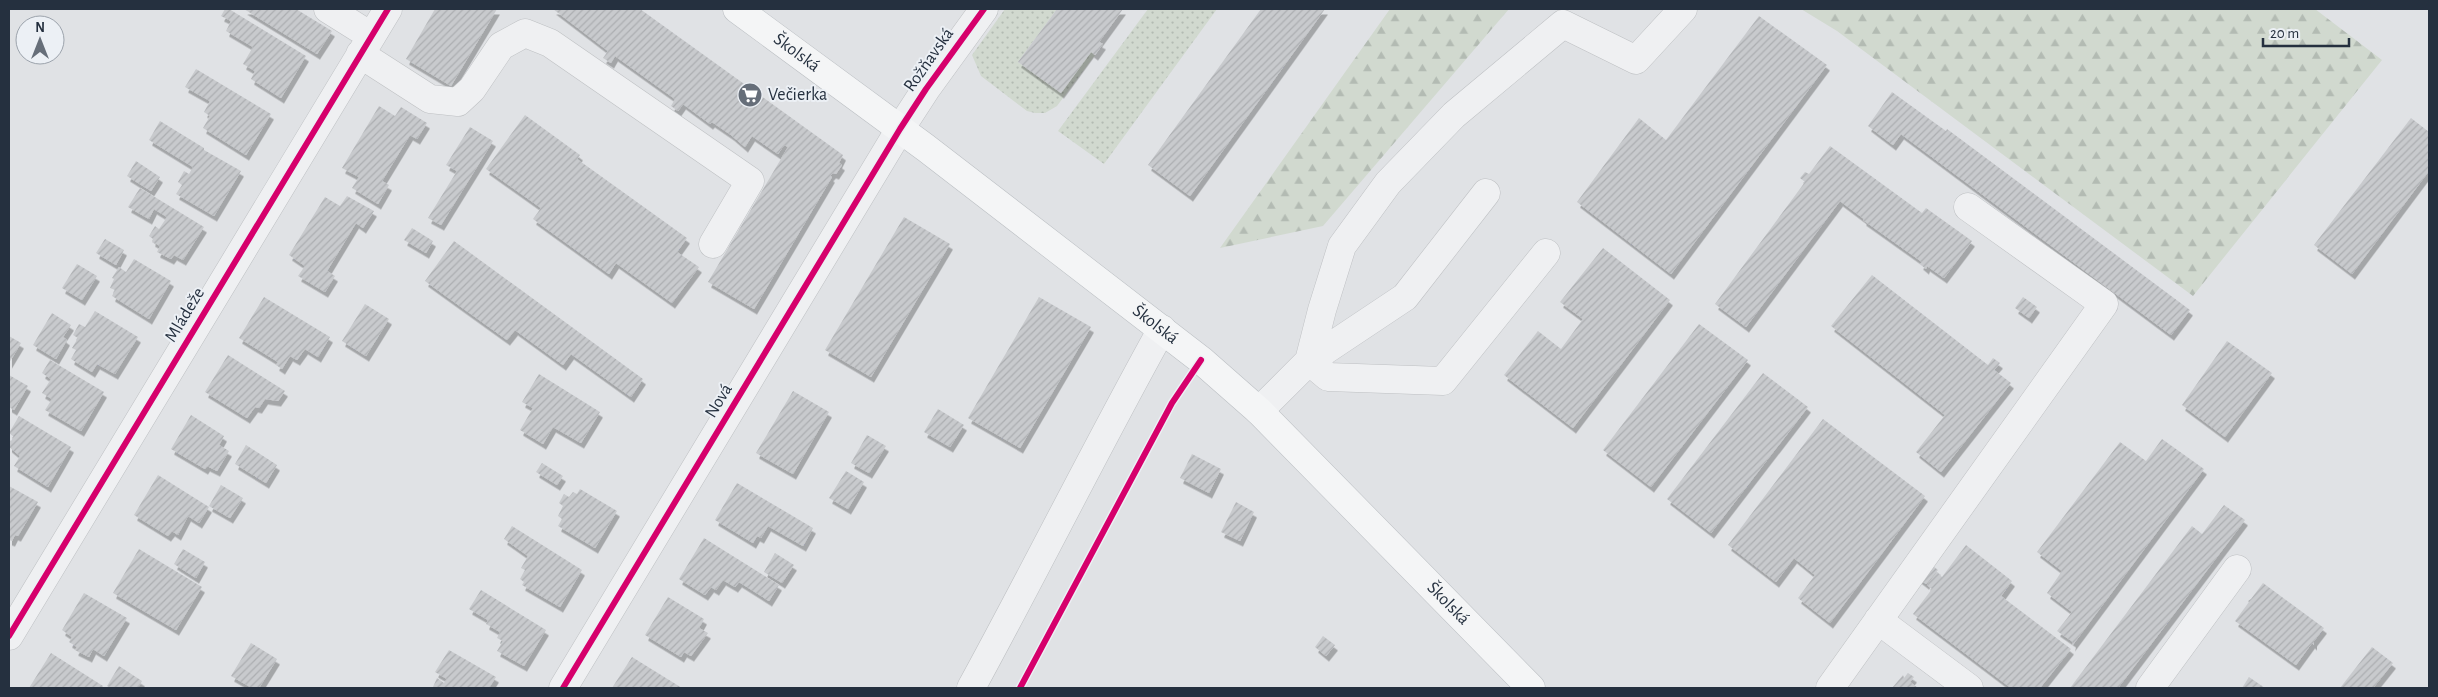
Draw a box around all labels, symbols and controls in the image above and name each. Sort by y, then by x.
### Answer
north arrow [15,15,65,65]
scale bar [2263,15,2349,47]
text: N [35,21,45,35]
street label: Rožňavská [901,25,957,95]
text: 20 m [2270,26,2299,41]
street label: Školská [770,28,823,76]
supermarket icon: Večierka [737,82,763,108]
place label: Večierka [768,86,827,104]
street label: Mládeže [162,285,208,345]
street label: Školská [1129,299,1181,348]
street label: Nová [702,381,736,421]
street label: Školská [1423,576,1473,629]

